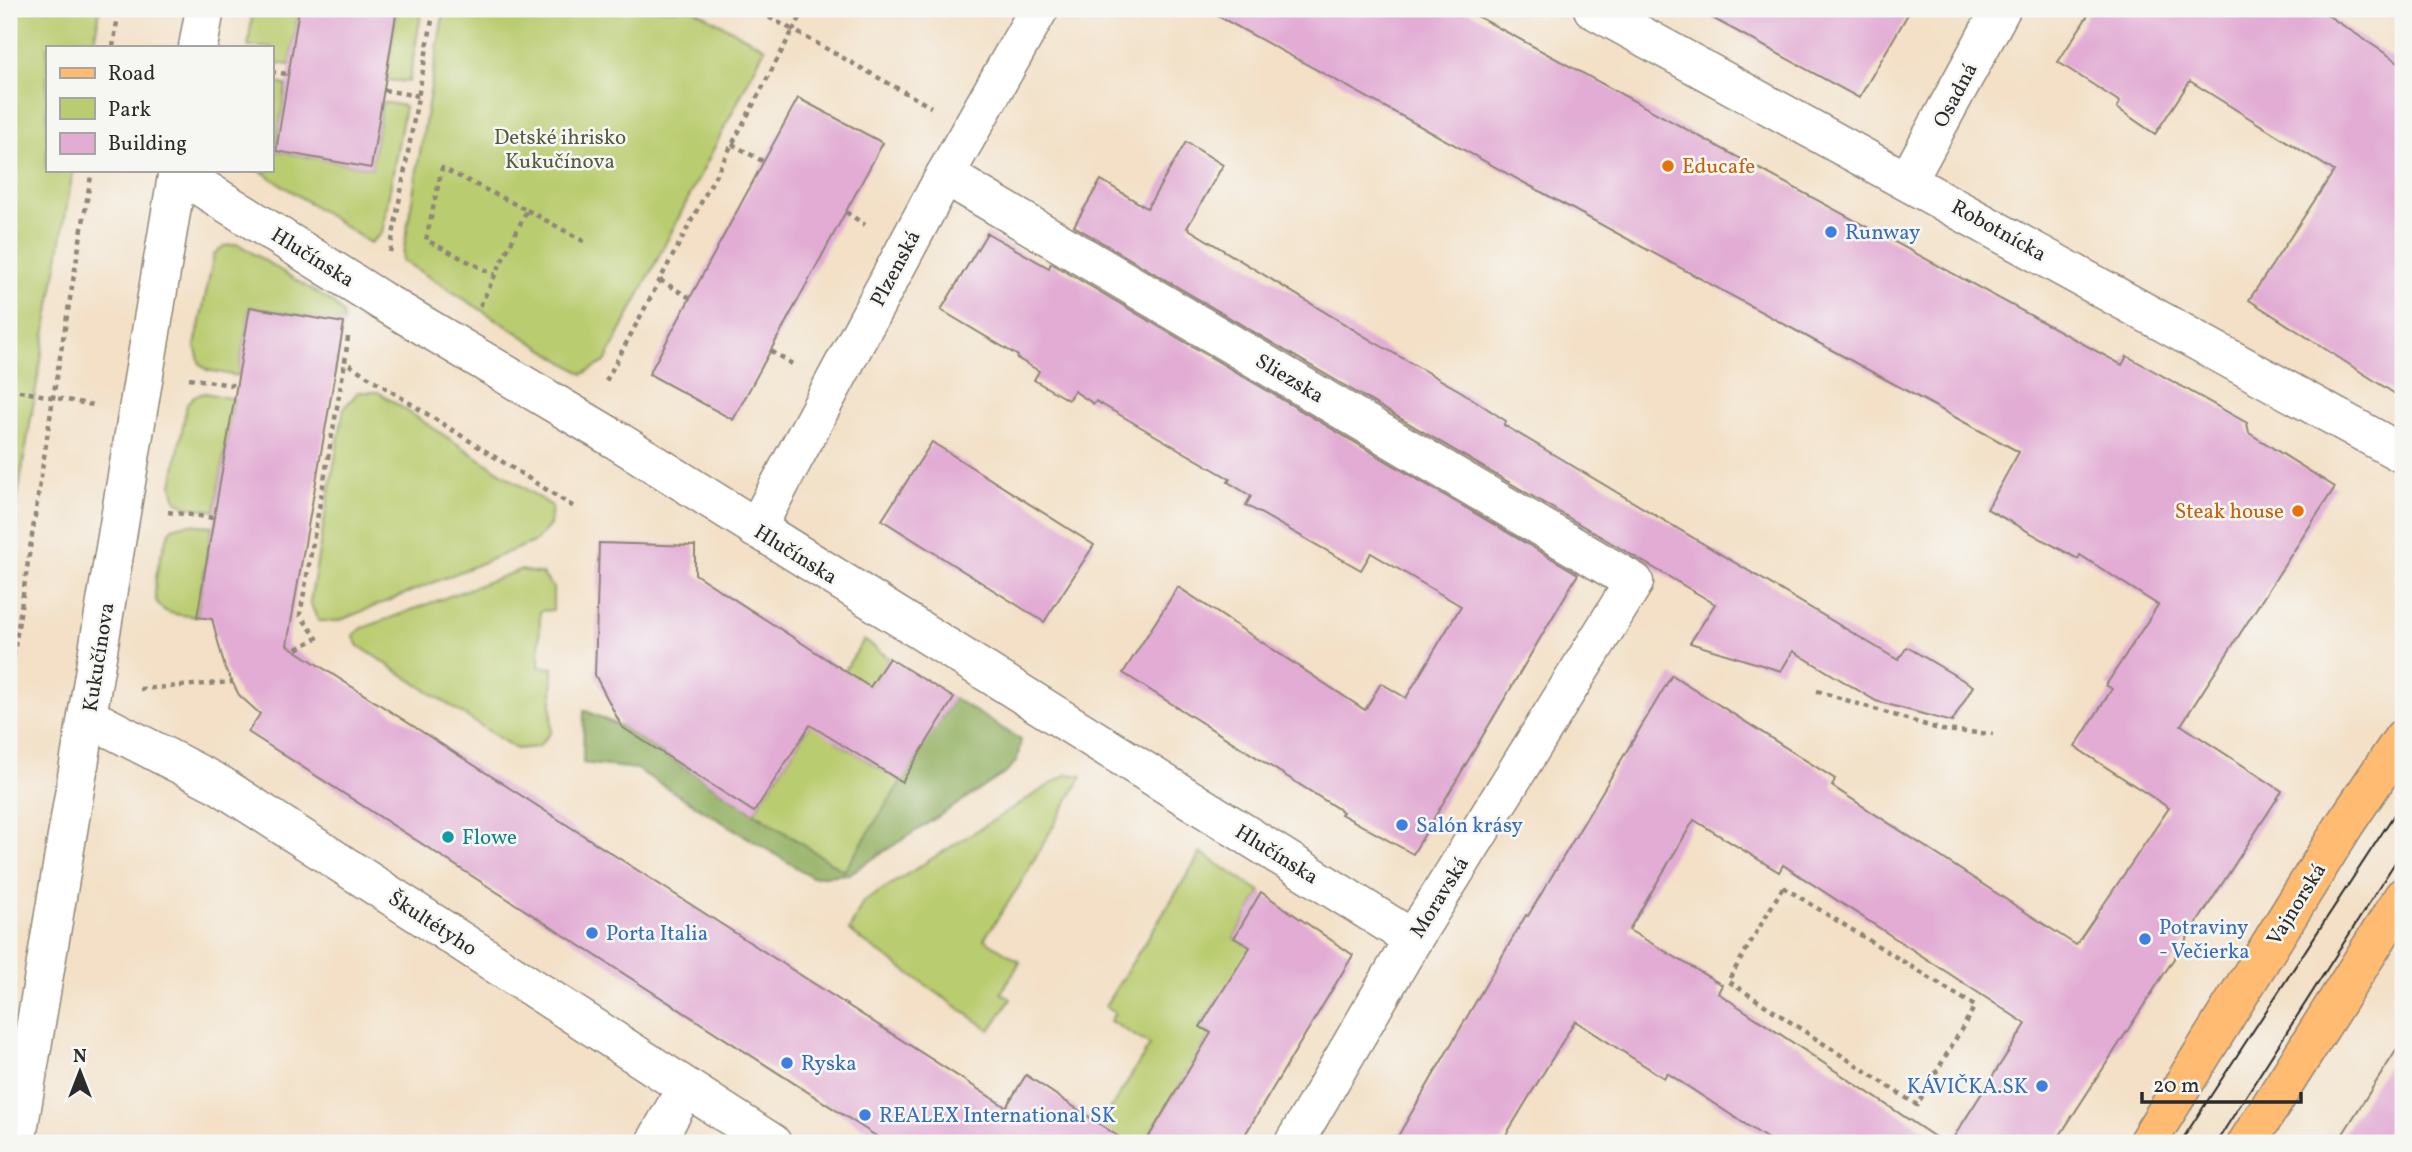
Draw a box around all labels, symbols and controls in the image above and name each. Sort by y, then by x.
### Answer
legend [46,46,273,172]
street label: Osadná [1927,58,1985,133]
text: Road [108,60,155,89]
text: Park [108,96,151,125]
park label: Detské ihrisko Kukučínova [494,124,626,177]
text: Building [108,130,187,159]
place label: Educafe [1682,153,1755,182]
marker: Educafe [1660,158,1676,174]
street label: Robotnícka [1946,193,2051,269]
place label: Runway [1845,219,1921,248]
street label: Hlučínska [265,221,359,295]
marker: Runway [1823,224,1839,240]
street label: Plzenská [864,226,928,312]
street label: Sliezska [1249,347,1329,411]
place label: Steak house [2175,498,2284,527]
marker: Steak house [2290,503,2306,519]
street label: Hlučínska [748,518,842,592]
street label: Kukučínova [77,601,122,714]
place label: Salón krásy [1416,812,1524,841]
marker: Salón krásy [1394,817,1410,833]
street label: Hlučínska [1229,818,1323,892]
place label: Flowe [462,824,517,853]
marker: Flowe [440,829,456,845]
street label: Moravská [1404,852,1477,944]
street label: Vajnorská [2261,858,2334,952]
street label: Škultétyho [382,885,482,964]
place label: Potraviny - Večierka [2159,914,2250,967]
place label: Porta Italia [606,920,708,949]
marker: Porta Italia [584,925,600,941]
marker: Potraviny - Večierka [2137,931,2153,947]
north arrow [46,1036,116,1106]
text: N [73,1044,87,1070]
place label: Ryska [801,1050,857,1079]
marker: Ryska [779,1055,795,1071]
scale bar [2142,1061,2302,1105]
text: 20 m [2153,1072,2199,1101]
place label: KÁVIČKA.SK [1907,1073,2028,1102]
marker: KÁVIČKA.SK [2034,1078,2050,1094]
place label: REALEX International SK [879,1102,1116,1131]
marker: REALEX International SK [857,1107,873,1123]

